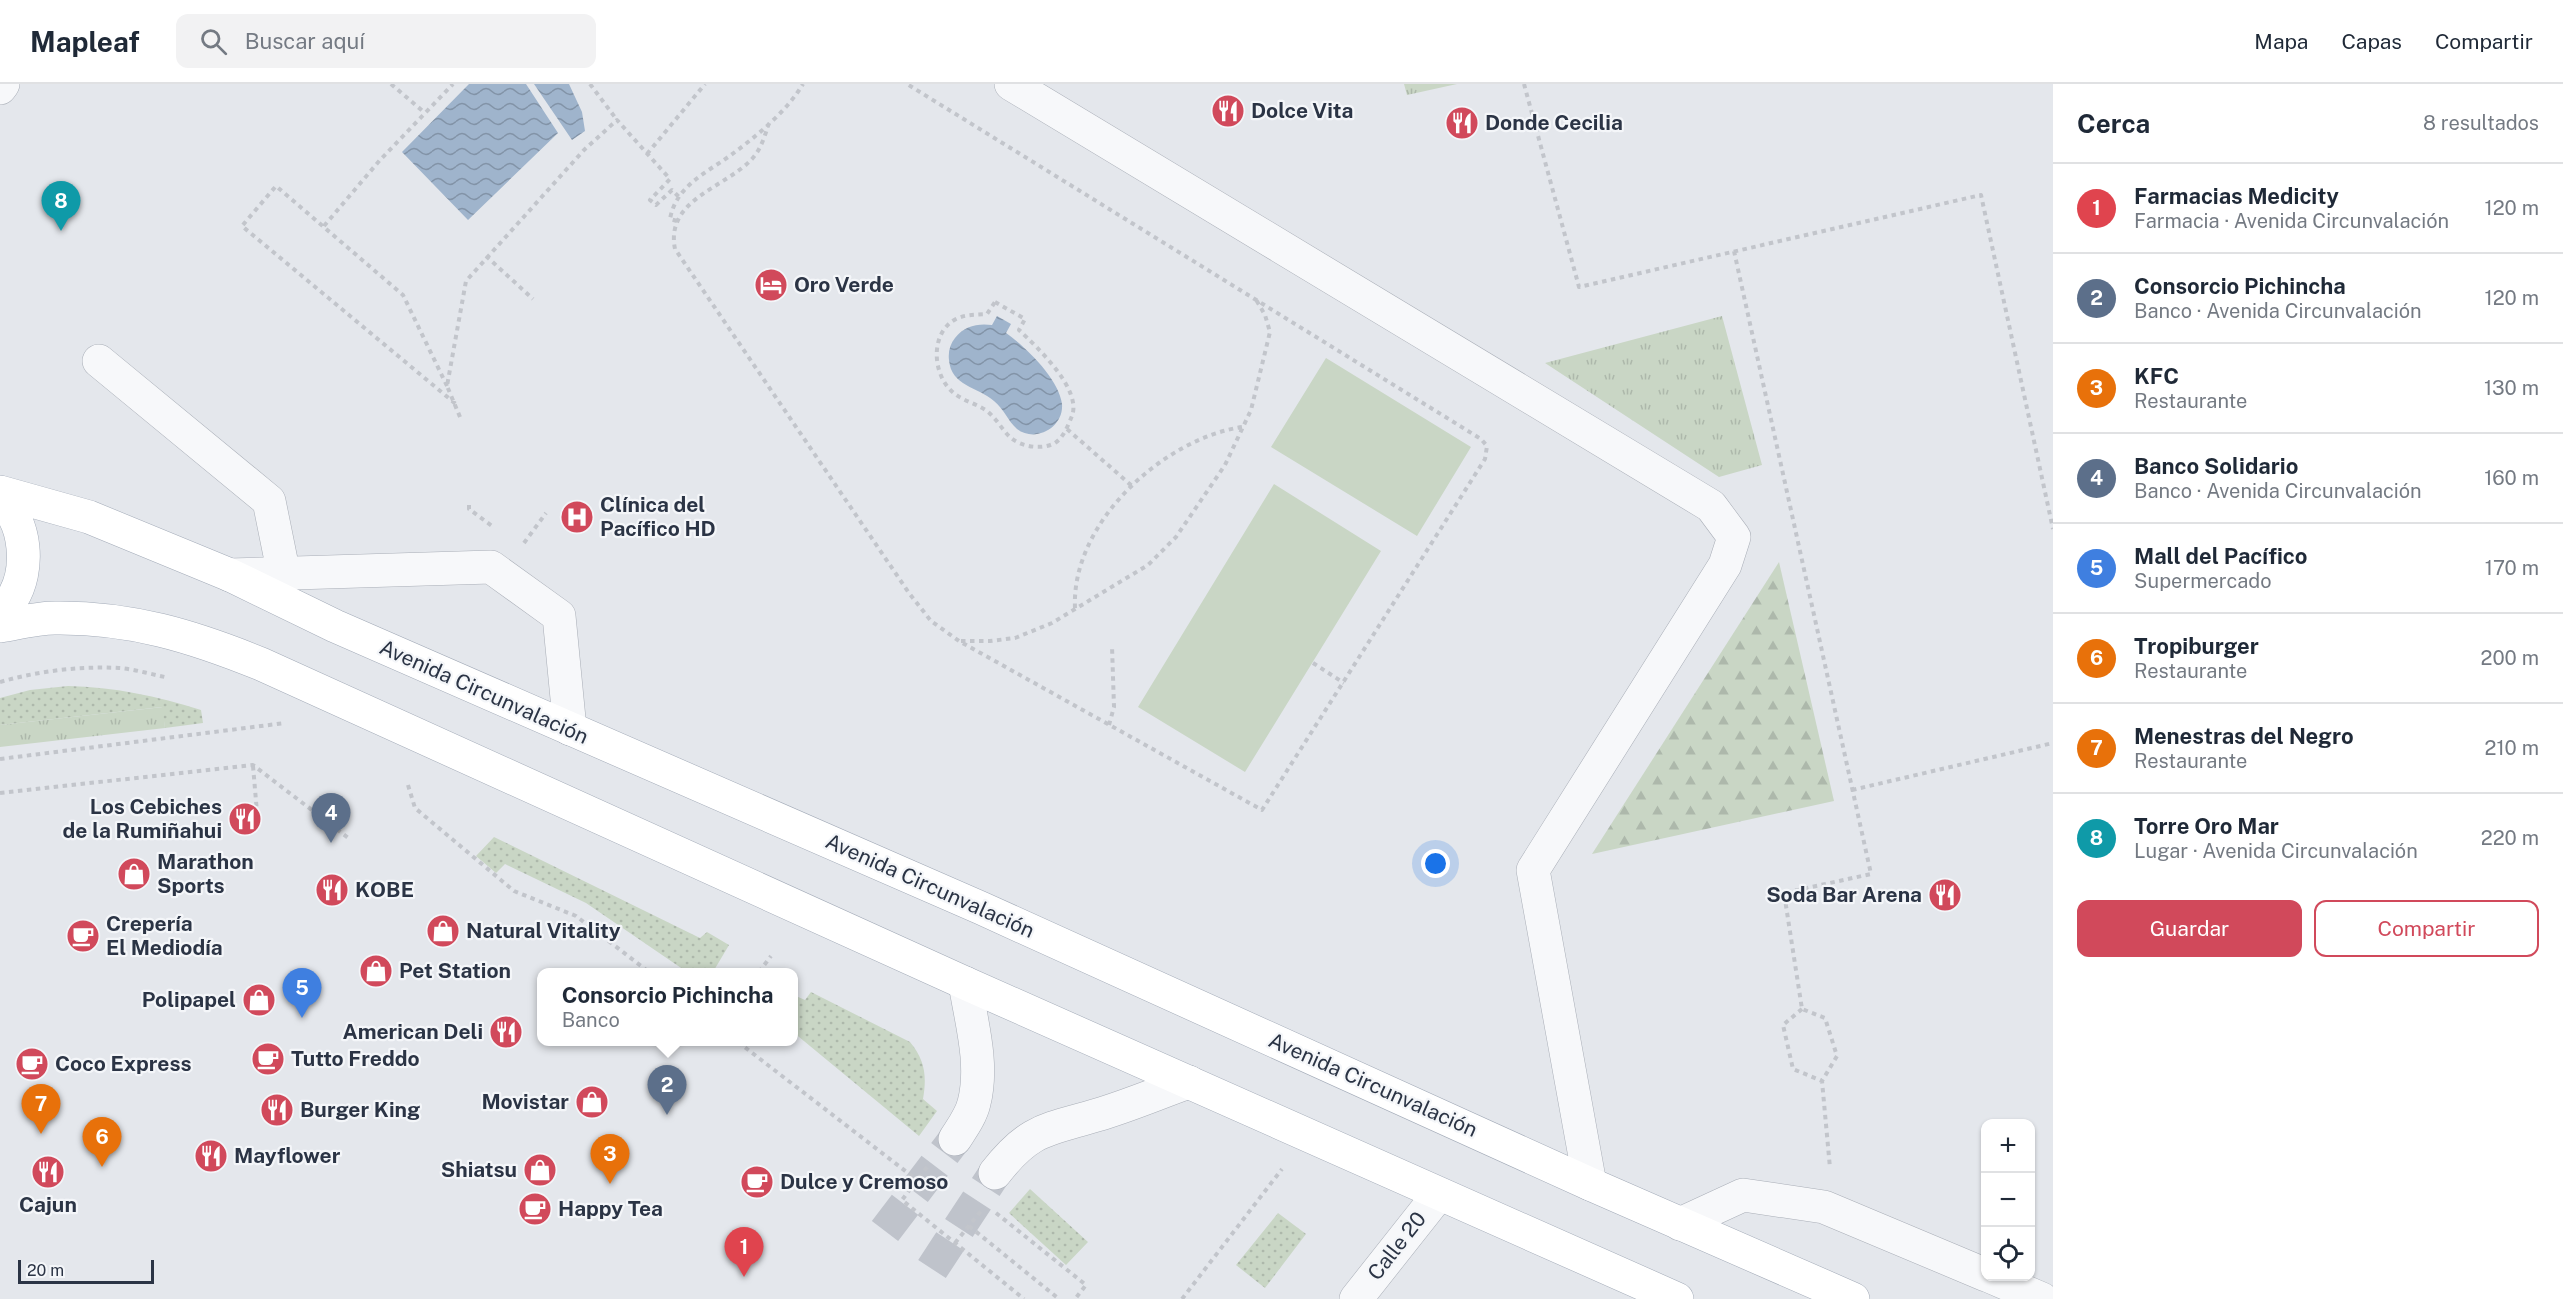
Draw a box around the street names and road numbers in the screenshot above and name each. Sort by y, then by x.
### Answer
street label: Avenida Circunvalación [376,634,593,749]
street label: Avenida Circunvalación [822,828,1039,943]
street label: Avenida Circunvalación [1265,1027,1482,1142]
street label: Calle 20 [1362,1206,1431,1285]

